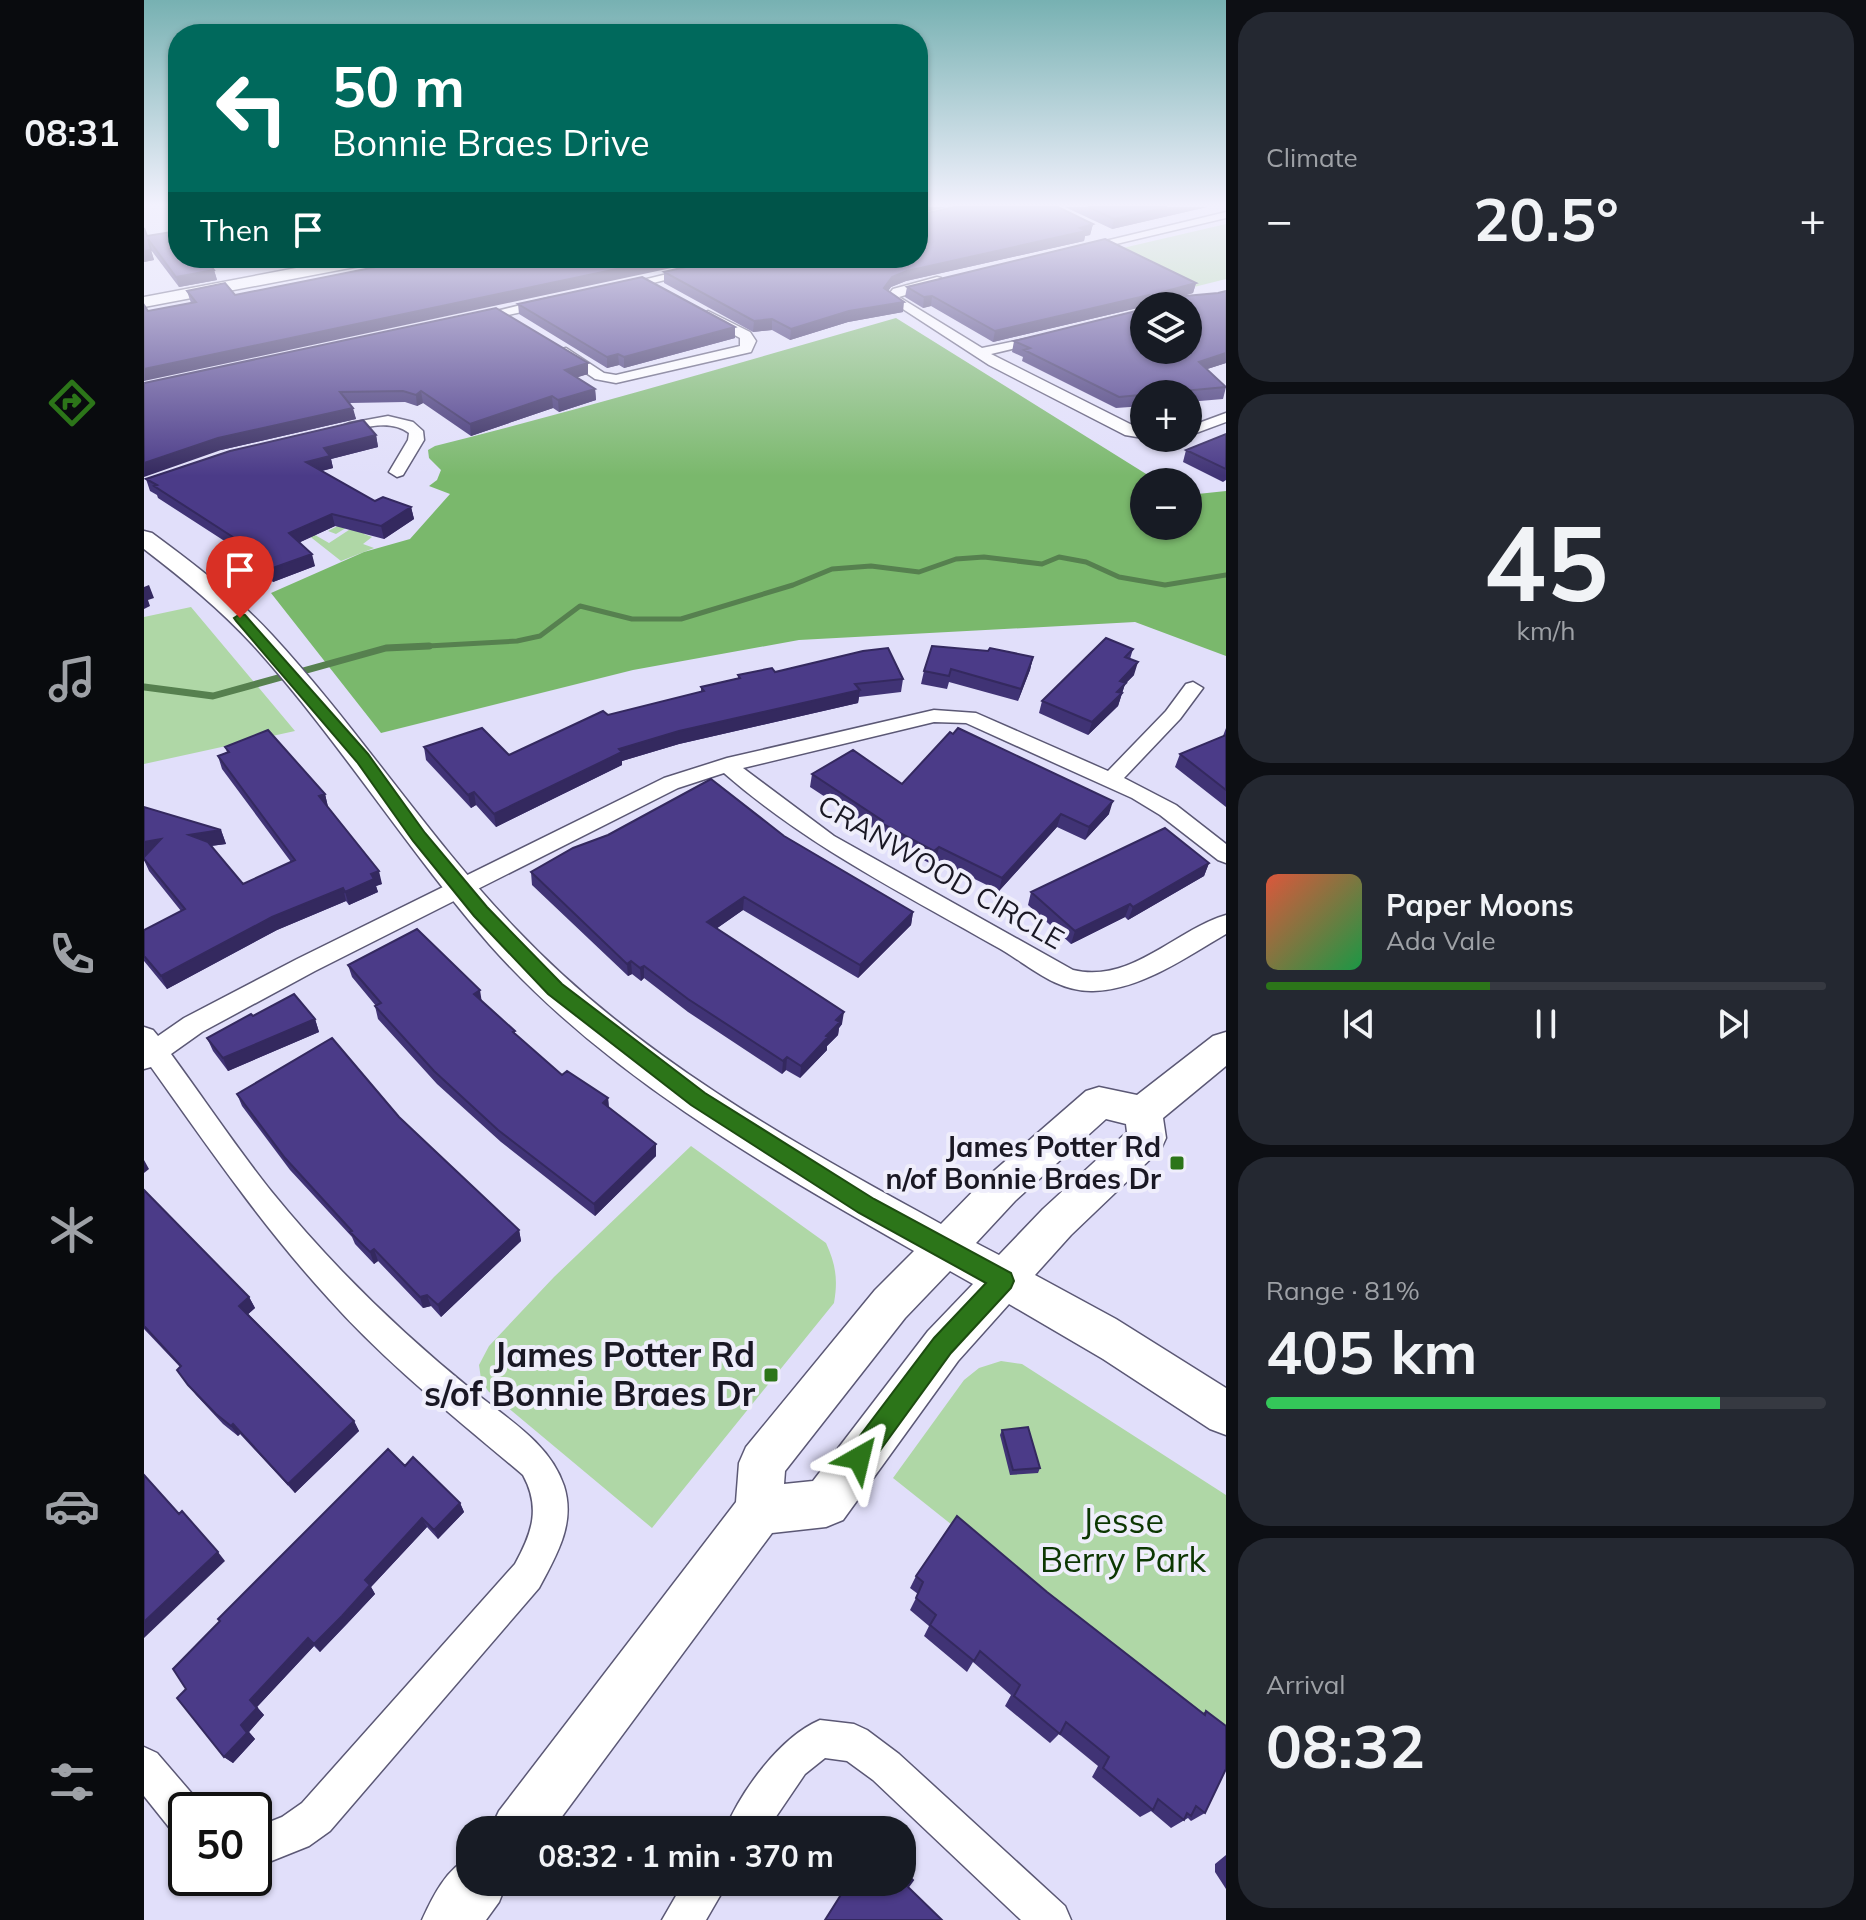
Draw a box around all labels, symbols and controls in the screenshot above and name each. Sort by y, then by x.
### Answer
text: 50 m [332,51,465,121]
icon: left [200,56,304,160]
text: 08:31 [24,110,120,155]
text: Bonnie Braes Drive [332,120,650,165]
text: Climate [1266,141,1358,174]
text: 20.5° [1473,181,1619,256]
text: − [1266,192,1292,247]
text: + [1800,192,1826,247]
icon: arrive [286,208,330,252]
text: Then [200,211,270,249]
map controls [1130,292,1202,540]
button: layers [1130,292,1202,364]
icon: directions [44,375,100,431]
button: + [1130,380,1202,452]
button: − [1130,468,1202,540]
text: 45 [1484,496,1608,627]
pin [206,536,274,618]
icon: arrive [218,548,262,592]
text: km/h [1517,614,1575,647]
icon: music [44,651,100,707]
street label: CRANWOOD CIRCLE [812,787,1071,956]
text: Paper Moons [1386,886,1574,924]
text: Ada Vale [1386,924,1496,957]
icon: phone [44,926,100,982]
icon: previous [1337,1002,1381,1046]
icon: pause [1524,1002,1568,1046]
icon: next [1711,1002,1755,1046]
place label: James Potter Rd n/of Bonnie Braes Dr [886,1129,1161,1196]
marker: James Potter Rd n/of Bonnie Braes Dr [1168,1154,1186,1172]
icon: climate [44,1202,100,1258]
text: Range · 81% [1266,1274,1420,1307]
text: 405 km [1266,1314,1478,1389]
place label: James Potter Rd s/of Bonnie Braes Dr [424,1333,756,1415]
marker: James Potter Rd s/of Bonnie Braes Dr [762,1366,780,1384]
position arrow [817,1416,901,1500]
icon: car [44,1478,100,1534]
park label: Jesse Berry Park [1040,1499,1206,1581]
text: Arrival [1266,1668,1346,1701]
text: 08:32 [1266,1708,1425,1783]
icon: filters [44,1754,100,1810]
speed limit sign: 50 [168,1792,272,1896]
text: 08:32 · 1 min · 370 m [538,1837,834,1875]

